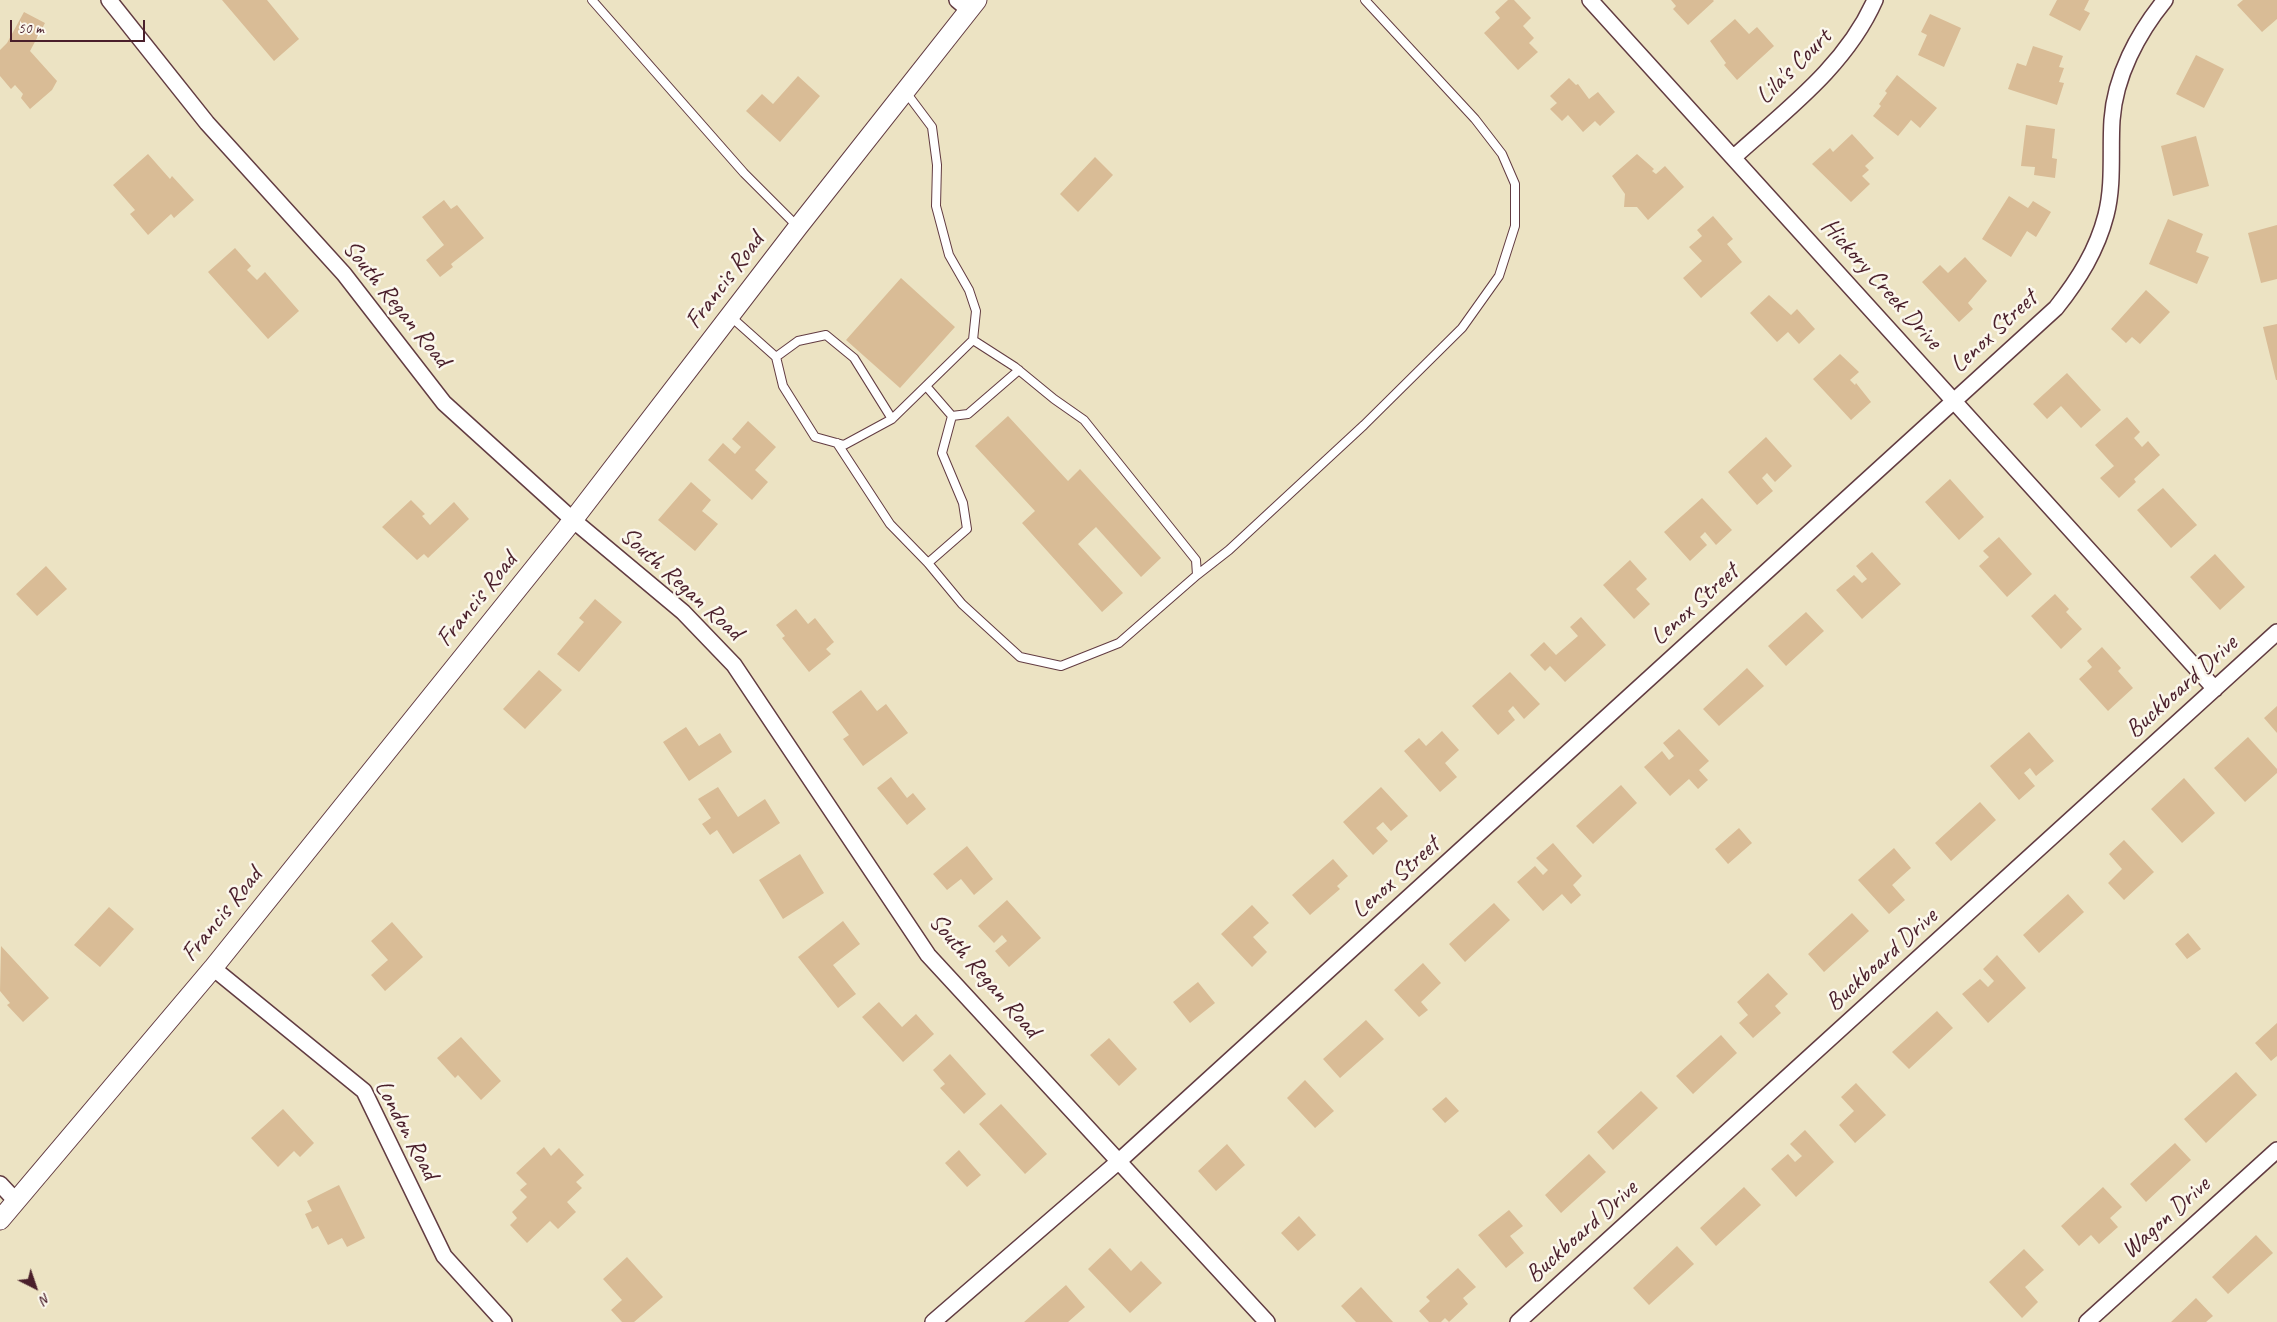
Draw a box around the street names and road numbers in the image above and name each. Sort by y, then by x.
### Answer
street label: Lila's Court [1750,23,1838,111]
street label: Hickory Creek Drive [1814,212,1948,356]
street label: Francis Road [679,227,771,335]
street label: South Regan Road [336,234,456,374]
street label: Lenox Street [1944,284,2044,380]
street label: South Regan Road [613,521,749,647]
street label: Francis Road [430,547,524,653]
street label: Lenox Street [1645,558,1745,652]
street label: Buckboard Drive [2120,629,2244,745]
street label: Lenox Street [1346,831,1446,925]
street label: Francis Road [175,862,269,968]
street label: Buckboard Drive [1820,902,1944,1018]
street label: South Regan Road [922,908,1046,1044]
street label: London Road [367,1075,445,1185]
street label: Wagon Drive [2116,1170,2216,1266]
street label: Buckboard Drive [1520,1174,1644,1290]

